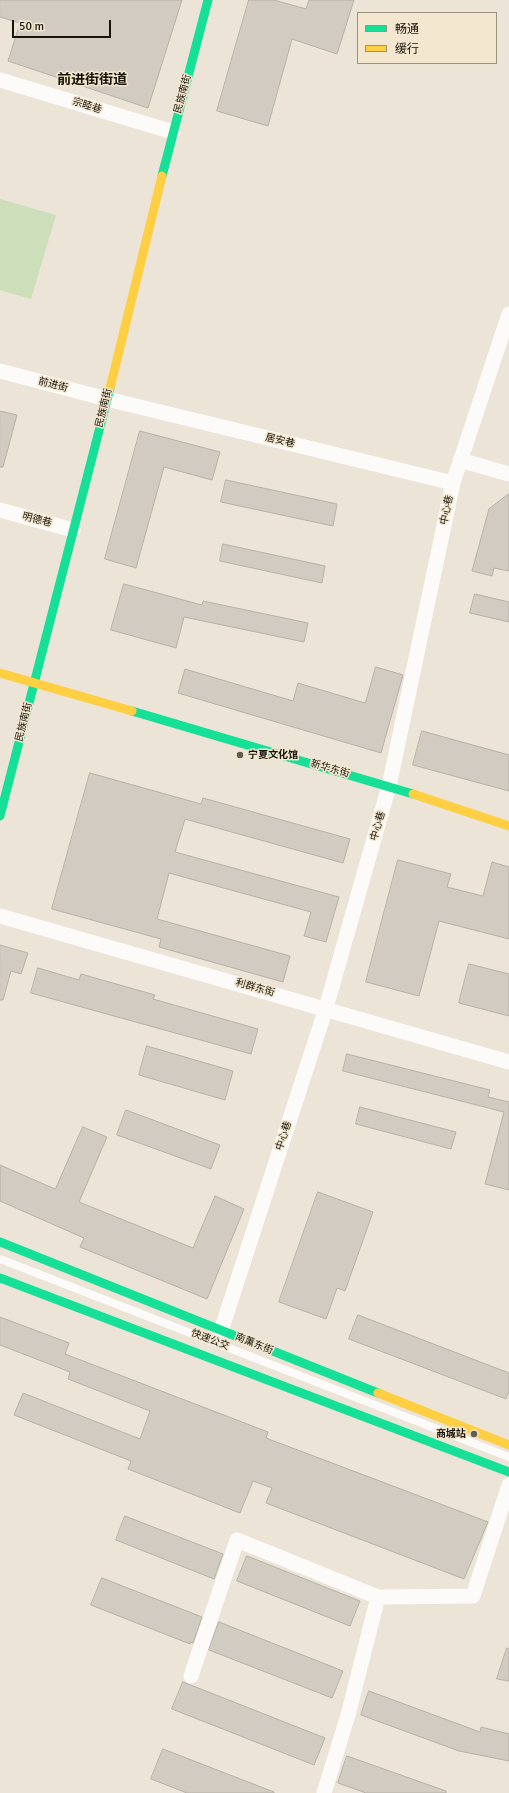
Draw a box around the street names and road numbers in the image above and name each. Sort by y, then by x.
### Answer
street label: 民族南街 [172,73,194,115]
street label: 宗睦巷 [71,96,103,116]
street label: 前进街 [37,375,69,395]
street label: 民族南街 [93,387,115,429]
street label: 居安巷 [264,432,296,450]
street label: 中心巷 [438,494,456,526]
street label: 明德巷 [21,510,53,530]
street label: 民族南街 [13,701,35,743]
street label: 新华东街 [309,758,351,780]
street label: 中心巷 [368,810,388,842]
street label: 利群东街 [234,977,276,999]
street label: 中心巷 [274,1120,294,1152]
street label: 快速公交 [189,1327,231,1353]
street label: 南薰东街 [233,1331,275,1357]

